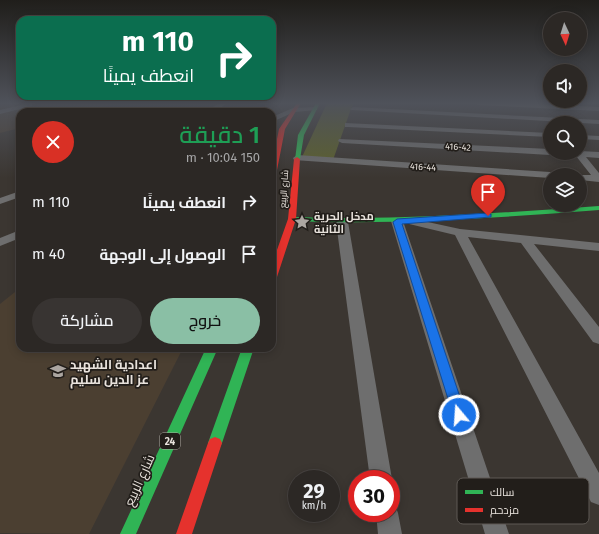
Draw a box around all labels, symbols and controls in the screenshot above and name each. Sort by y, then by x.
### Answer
north arrow [543,12,587,56]
map controls [543,12,587,212]
text: 110 m [122,25,194,58]
icon: right [208,32,260,84]
button: sound [543,64,587,108]
text: انعطف يمينًا [103,65,194,87]
button: search [543,116,587,160]
button: close [32,121,74,163]
text: 1 دقيقة [179,121,260,149]
street label: 416-42 [445,141,471,153]
text: 150 m · 10:04 [186,150,260,165]
street label: 416-44 [410,161,437,173]
button: layers [543,168,587,212]
street label: شارع الربيع [278,170,291,208]
pin [471,175,505,216]
icon: arrive [477,181,499,203]
icon: right [238,191,260,213]
text: 110 m [32,193,70,211]
text: انعطف يمينًا [142,194,226,212]
place label: مدخل الحرية الثانية [314,210,374,236]
place icon: مدخل الحرية الثانية [293,213,311,231]
icon: arrive [238,243,260,265]
text: 40 m [32,245,65,263]
text: الوصول إلى الوجهة [99,246,226,264]
button: مشاركة [32,298,142,344]
button: خروج [150,298,260,344]
place label: اعدادية الشهيد عز الدين سليم [70,357,157,389]
school or university icon: اعدادية الشهيد عز الدين سليم [49,362,67,380]
position arrow [438,394,480,436]
road number: 24 [160,433,180,449]
street label: شارع الربيع [121,452,158,509]
speed limit sign: 30 [348,470,400,522]
legend [457,478,589,524]
text: 29 [303,479,325,503]
text: سالك [490,486,514,499]
text: km/h [302,500,326,512]
text: مزدحم [490,504,519,518]

